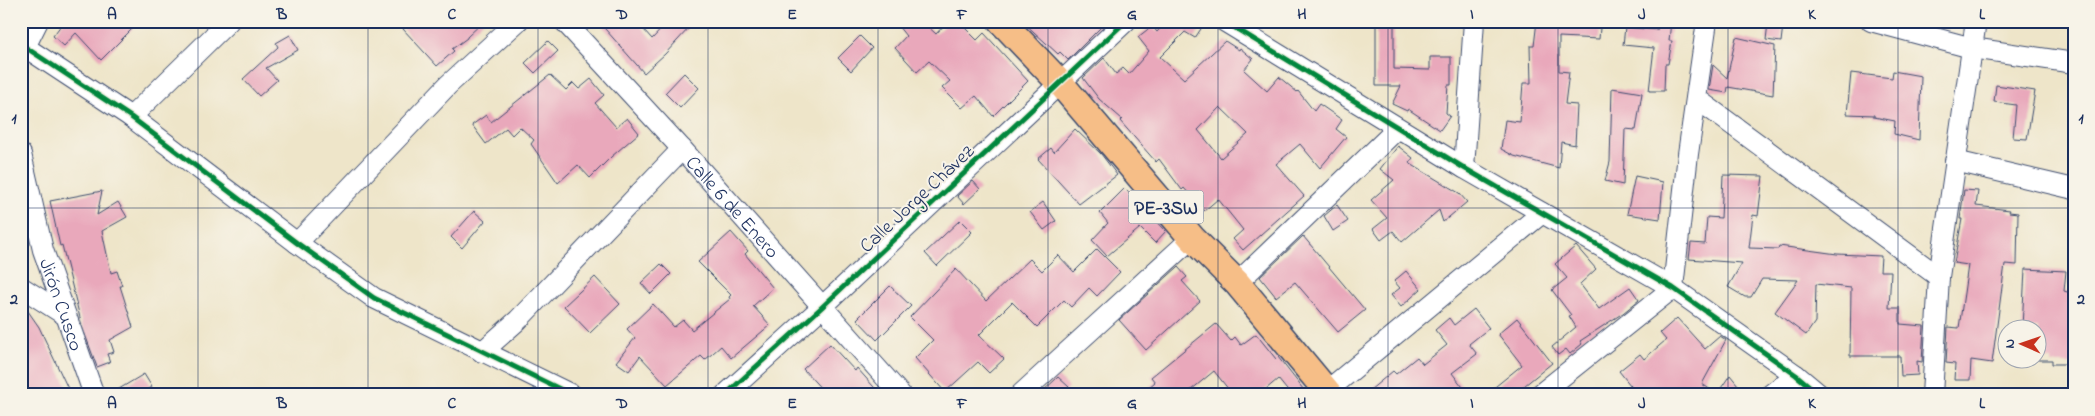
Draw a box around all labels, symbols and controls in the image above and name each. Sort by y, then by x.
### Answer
text: A [107,3,117,27]
text: B [276,3,288,27]
text: C [448,3,457,27]
text: D [615,3,628,27]
text: E [787,3,797,27]
text: F [956,3,968,27]
text: G [1127,3,1137,27]
text: H [1297,3,1307,27]
text: I [1470,3,1474,27]
text: J [1638,3,1646,27]
text: K [1808,3,1817,27]
text: L [1979,3,1986,27]
text: 1 [11,107,17,131]
text: 1 [2078,107,2084,131]
street label: Calle Jorge Chávez [854,138,983,262]
street label: Calle 6 de Enero [678,150,785,266]
road number: PE-3SW [1128,190,1204,223]
street label: Jirón Cusco [30,255,89,356]
text: 2 [9,288,18,312]
text: 2 [2076,288,2085,312]
north arrow [1998,318,2048,368]
text: N [2000,339,2021,349]
text: A [107,392,117,416]
text: B [276,392,288,416]
text: C [448,392,457,416]
text: D [615,392,628,416]
text: E [787,392,797,416]
text: F [956,392,968,416]
text: G [1127,392,1137,416]
text: H [1297,392,1307,416]
text: I [1470,392,1474,416]
text: J [1638,392,1646,416]
text: K [1808,392,1817,416]
text: L [1979,392,1986,416]

